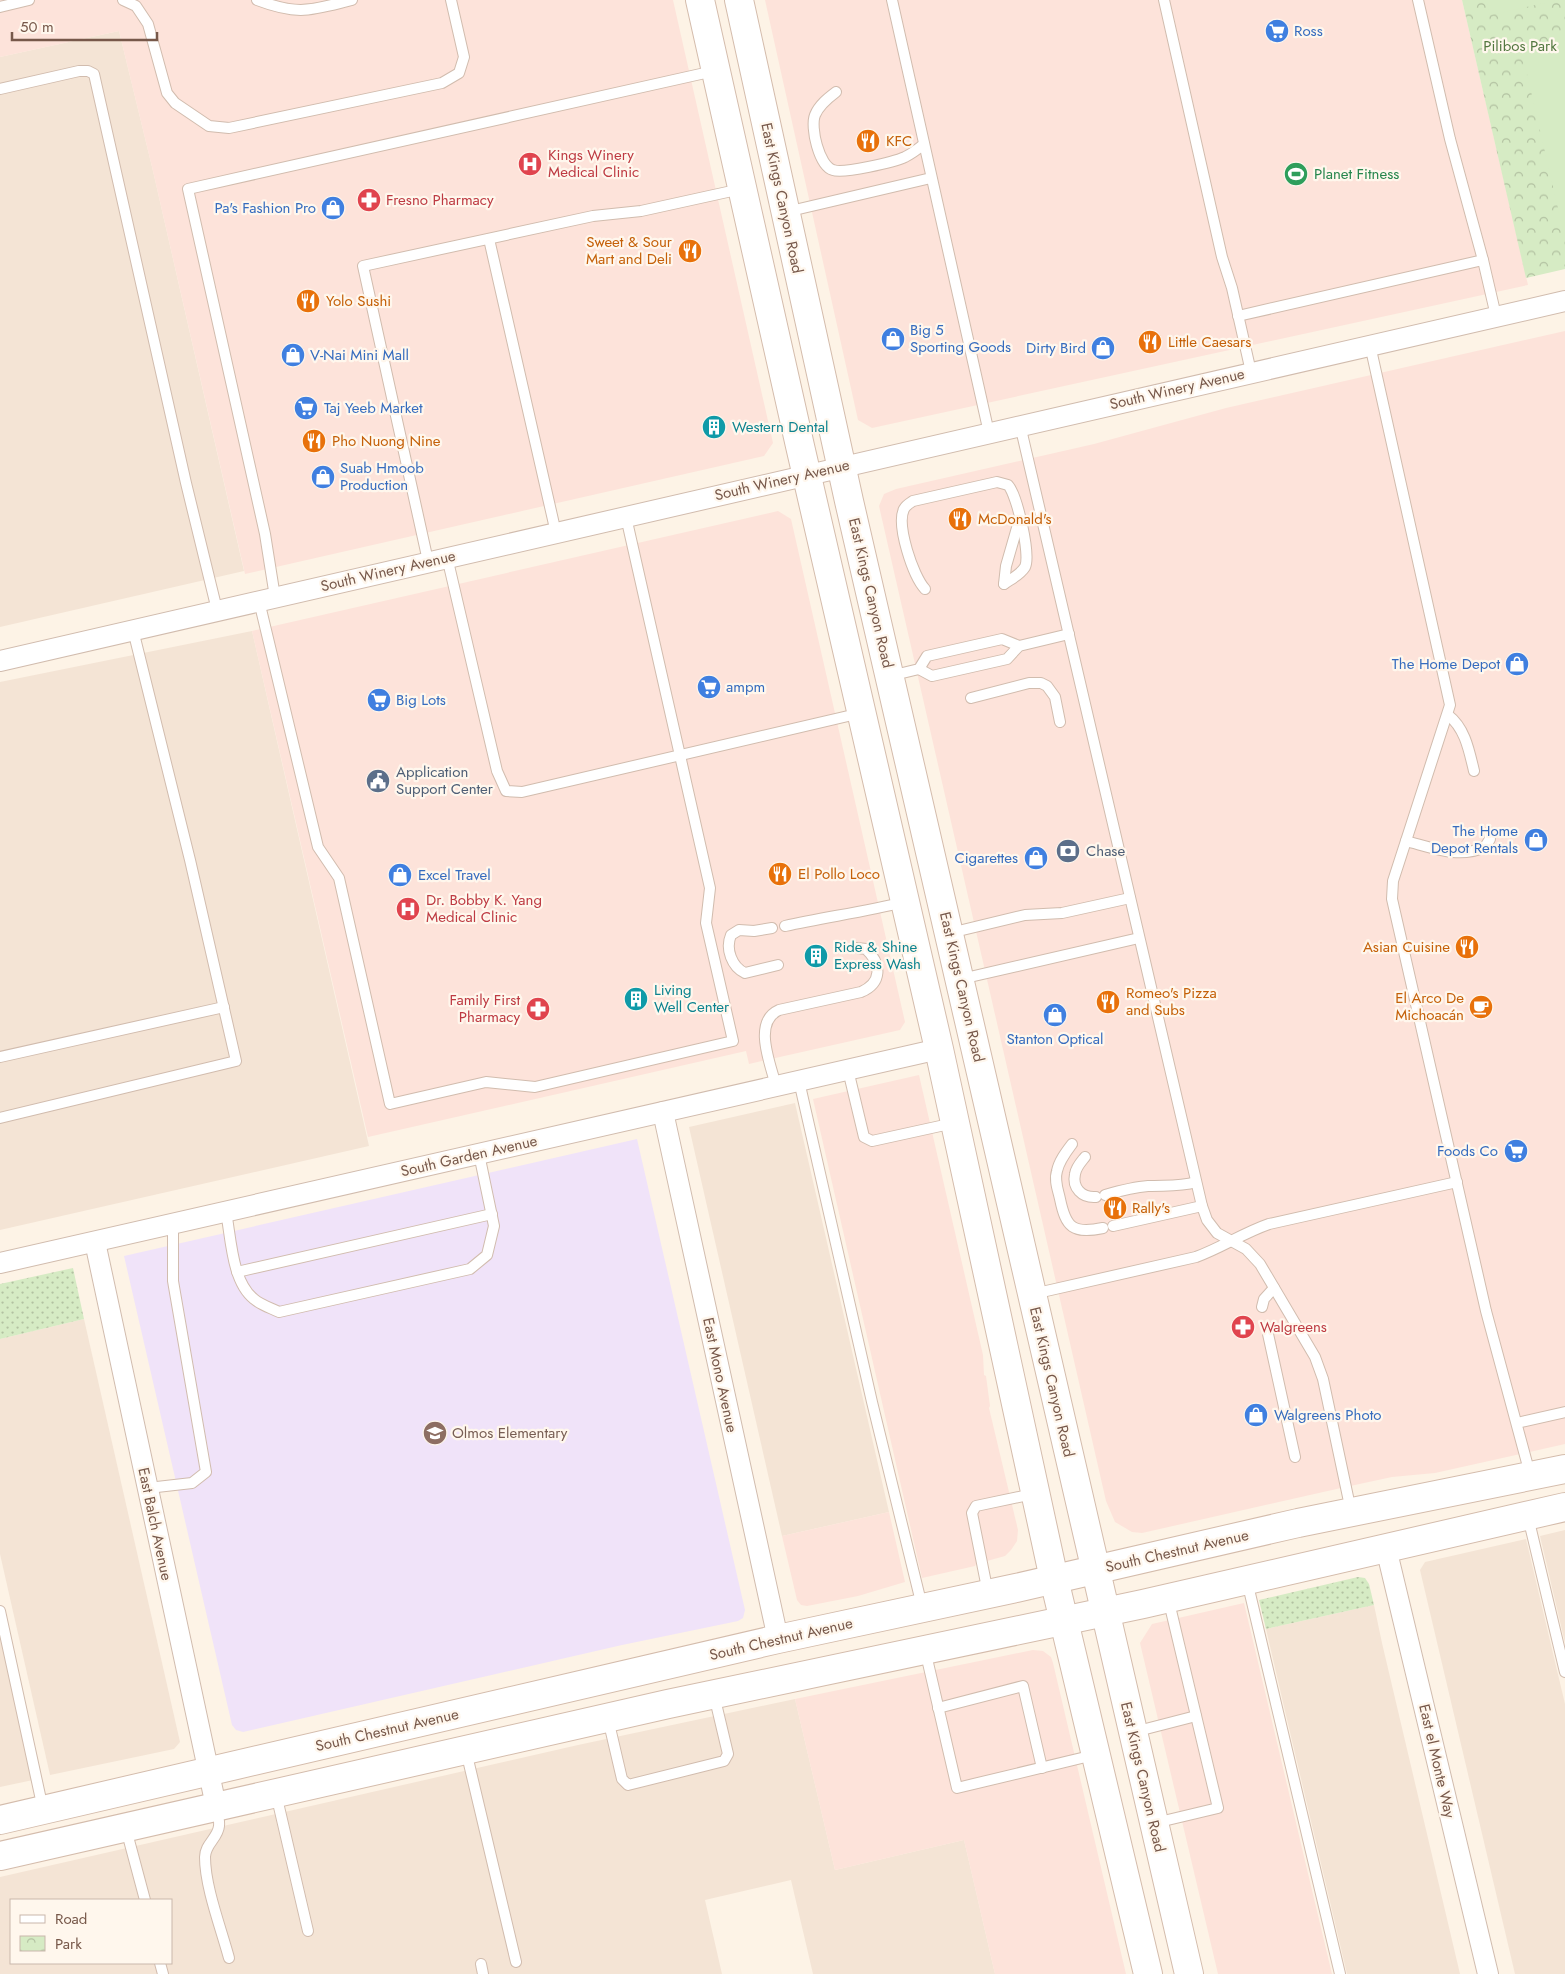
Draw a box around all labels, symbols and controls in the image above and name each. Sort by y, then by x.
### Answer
scale bar [12,10,158,42]
text: 50 m [20,16,54,38]
supermarket icon: Ross [1264,18,1290,44]
place label: Ross [1294,20,1323,42]
park label: Pilibos Park [1483,35,1557,57]
street label: East Kings Canyon Road [755,121,809,275]
restaurant icon: KFC [855,128,881,154]
place label: KFC [886,130,912,152]
place label: Kings Winery Medical Clinic [548,144,639,183]
hospital icon: Kings Winery Medical Clinic [517,151,543,177]
sports icon: Planet Fitness [1283,161,1309,187]
place label: Planet Fitness [1314,163,1399,185]
pharmacy icon: Fresno Pharmacy [356,187,382,213]
place label: Fresno Pharmacy [386,189,494,211]
shop icon: Pa's Fashion Pro [320,195,346,221]
place label: Pa's Fashion Pro [214,197,316,219]
place label: Sweet & Sour Mart and Deli [586,231,673,270]
restaurant icon: Sweet & Sour Mart and Deli [677,238,703,264]
restaurant icon: Yolo Sushi [295,288,321,314]
place label: Yolo Sushi [326,290,391,312]
place label: Big 5 Sporting Goods [910,319,1011,358]
shop icon: Big 5 Sporting Goods [880,326,906,352]
restaurant icon: Little Caesars [1137,329,1163,355]
place label: Little Caesars [1168,331,1251,353]
shop icon: Dirty Bird [1090,335,1116,361]
place label: Dirty Bird [1026,337,1086,359]
shop icon: V-Nai Mini Mall [280,342,306,368]
place label: V-Nai Mini Mall [310,344,409,366]
street label: South Winery Avenue [1107,363,1247,415]
supermarket icon: Taj Yeeb Market [293,395,319,421]
place label: Taj Yeeb Market [324,397,423,419]
building icon: Western Dental [701,414,727,440]
place label: Western Dental [732,416,828,438]
restaurant icon: Pho Nuong Nine [301,428,327,454]
place label: Pho Nuong Nine [332,430,441,452]
street label: South Winery Avenue [712,454,852,506]
place label: Suab Hmoob Production [340,457,424,496]
shop icon: Suab Hmoob Production [310,464,336,490]
restaurant icon: McDonald's [947,506,973,532]
place label: McDonald's [978,508,1052,530]
street label: East Kings Canyon Road [843,516,899,670]
street label: South Winery Avenue [318,545,458,597]
shop icon: The Home Depot [1504,651,1530,677]
place label: The Home Depot [1392,653,1500,675]
supermarket icon: ampm [696,674,722,700]
place label: ampm [726,676,765,698]
supermarket icon: Big Lots [366,687,392,713]
place label: Big Lots [396,689,446,711]
place label: Application Support Center [396,761,494,800]
public building icon: Application Support Center [365,768,391,794]
place label: The Home Depot Rentals [1431,820,1518,859]
shop icon: The Home Depot Rentals [1523,827,1549,853]
bank icon: Chase [1055,838,1081,864]
place label: Chase [1086,840,1125,862]
shop icon: Cigarettes [1023,845,1049,871]
place label: Cigarettes [954,847,1018,869]
restaurant icon: El Pollo Loco [767,861,793,887]
shop icon: Excel Travel [387,862,413,888]
place label: El Pollo Loco [798,863,880,885]
place label: Excel Travel [418,864,491,886]
place label: Dr. Bobby K. Yang Medical Clinic [426,889,542,928]
hospital icon: Dr. Bobby K. Yang Medical Clinic [395,896,421,922]
street label: East Kings Canyon Road [934,910,990,1064]
restaurant icon: Asian Cuisine [1454,934,1480,960]
place label: Ride & Shine Express Wash [834,936,921,975]
place label: Asian Cuisine [1363,936,1450,958]
building icon: Ride & Shine Express Wash [803,943,829,969]
place label: Living Well Center [654,979,730,1018]
place label: Romeo's Pizza and Subs [1126,982,1217,1021]
building icon: Living Well Center [623,986,649,1012]
place label: El Arco De Michoacán [1395,987,1464,1026]
place label: Family First Pharmacy [449,989,520,1028]
restaurant icon: Romeo's Pizza and Subs [1095,989,1121,1015]
cafe icon: El Arco De Michoacán [1468,994,1494,1020]
pharmacy icon: Family First Pharmacy [525,996,551,1022]
shop icon: Stanton Optical [1042,1002,1068,1028]
place label: Stanton Optical [1007,1028,1103,1050]
street label: South Garden Avenue [399,1130,540,1182]
supermarket icon: Foods Co [1503,1138,1529,1164]
place label: Foods Co [1437,1140,1498,1162]
restaurant icon: Rally's [1102,1195,1128,1221]
place label: Rally's [1132,1197,1170,1219]
street label: East Kings Canyon Road [1024,1305,1080,1459]
pharmacy icon: Walgreens [1230,1314,1256,1340]
street label: East Mono Avenue [697,1315,743,1435]
place label: Walgreens [1260,1316,1327,1338]
shop icon: Walgreens Photo [1243,1402,1269,1428]
place label: Walgreens Photo [1274,1404,1381,1426]
school or university icon: Olmos Elementary [422,1420,448,1446]
place label: Olmos Elementary [452,1422,568,1444]
street label: East Balch Avenue [132,1466,178,1583]
street label: South Chestnut Avenue [1103,1524,1251,1578]
street label: South Chestnut Avenue [707,1612,855,1666]
street label: East Kings Canyon Road [1115,1700,1171,1854]
street label: East el Monte Way [1413,1702,1461,1821]
street label: South Chestnut Avenue [313,1703,461,1757]
legend [10,1899,172,1964]
text: Road [55,1908,87,1930]
text: Park [55,1933,82,1955]

